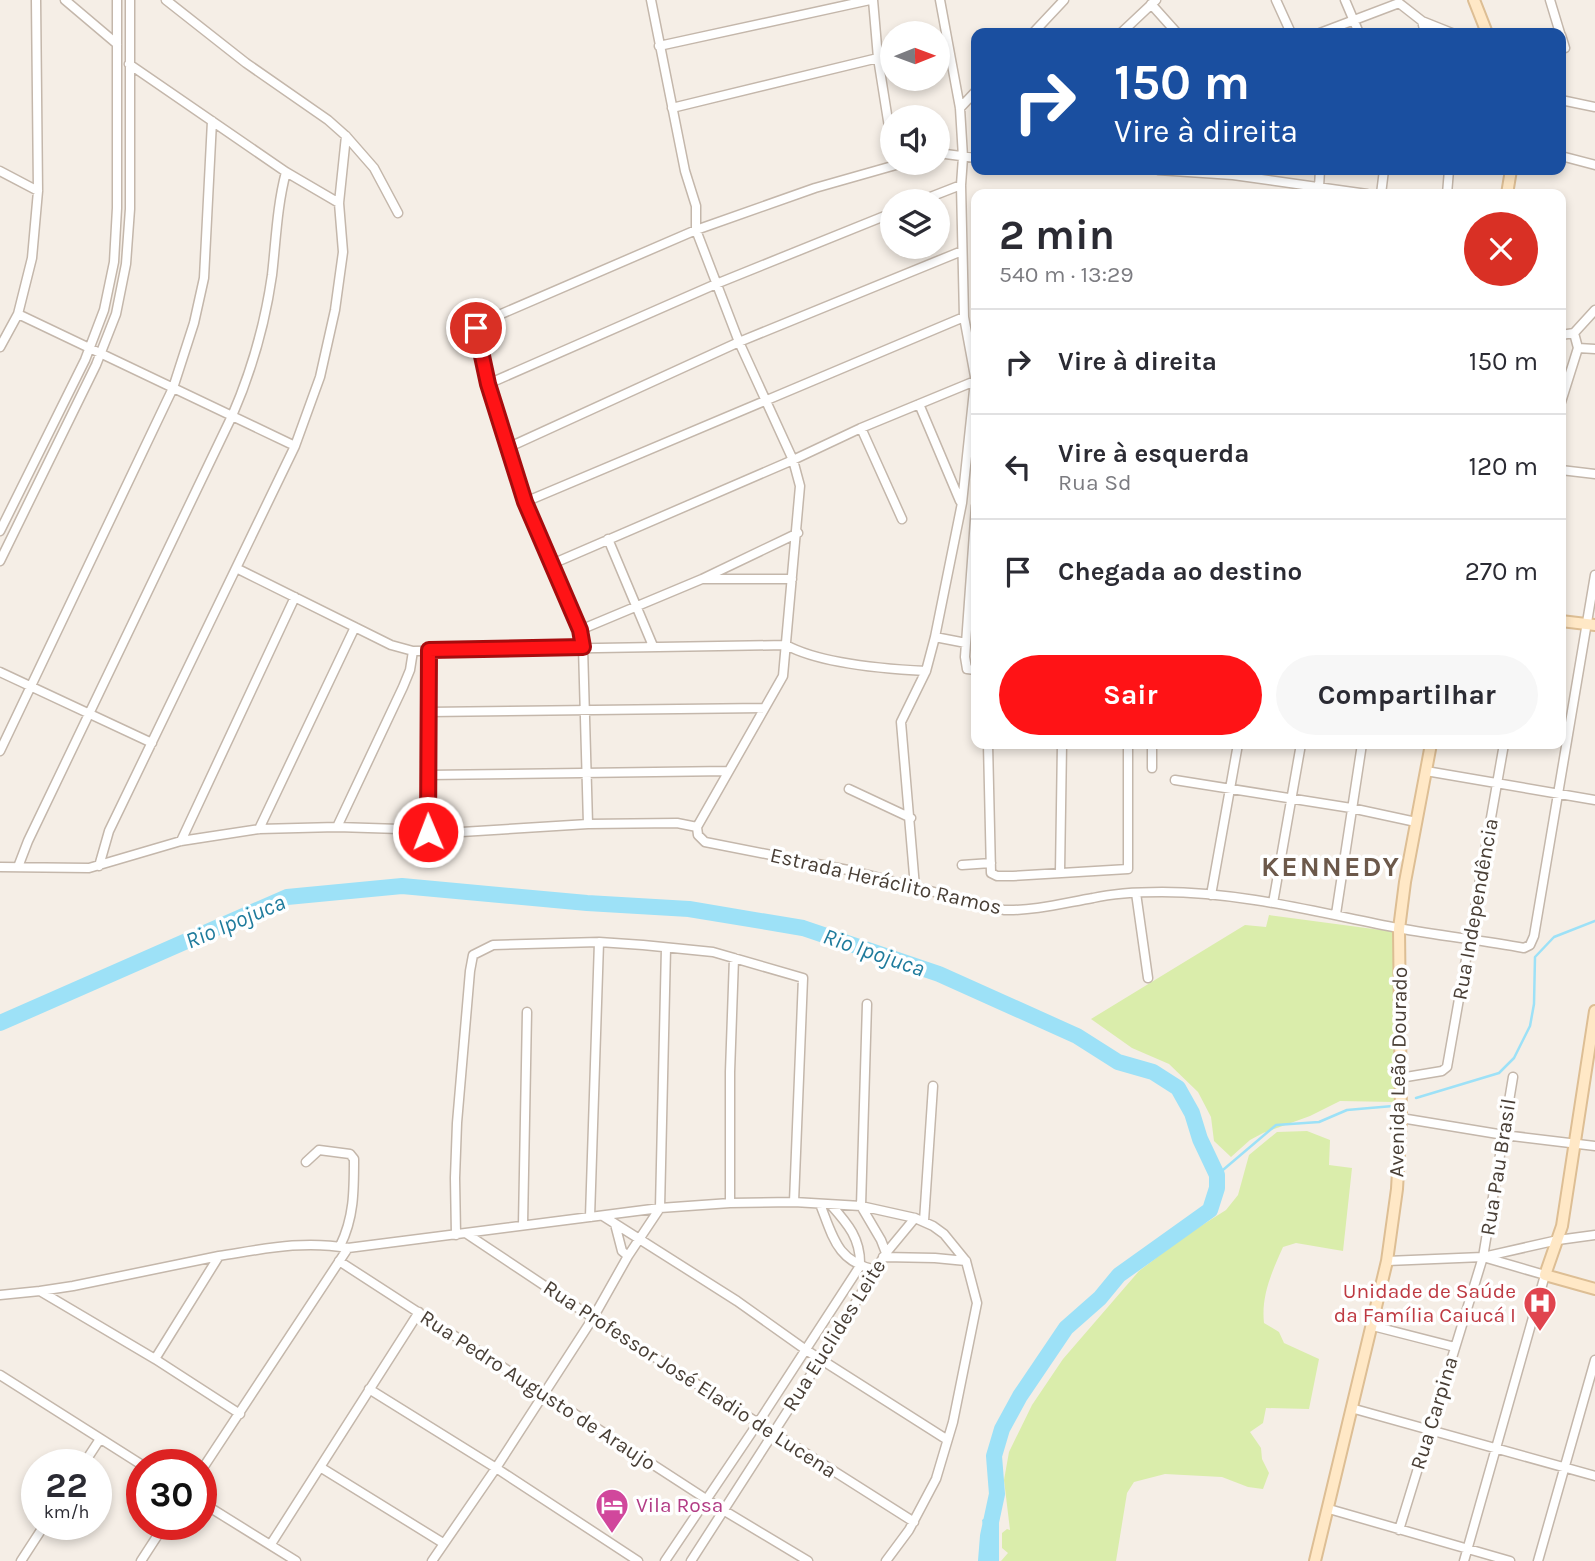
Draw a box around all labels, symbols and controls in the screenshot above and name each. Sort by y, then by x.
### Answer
north arrow [880,21,950,91]
map controls [880,21,950,259]
text: 150 m [1114,54,1250,111]
icon: right [999,56,1090,147]
button: sound [880,105,950,175]
text: Vire à direita [1114,113,1298,150]
button: layers [880,189,950,259]
text: 2 min [999,210,1115,260]
button: close [1464,212,1538,286]
text: 540 m · 13:29 [999,261,1134,288]
pin [446,298,506,358]
icon: arrive [457,309,495,347]
icon: right [999,343,1037,381]
text: Vire à direita [1058,346,1217,377]
text: 150 m [1469,346,1538,377]
text: Vire à esquerda [1058,438,1249,469]
icon: left [999,448,1037,486]
text: 120 m [1468,451,1538,482]
text: Rua Sd [1058,469,1132,496]
icon: arrive [999,553,1037,591]
text: Chegada ao destino [1058,556,1302,587]
text: 270 m [1465,556,1538,587]
button: Sair [999,655,1262,735]
button: Compartilhar [1276,655,1538,735]
position arrow [391,795,465,869]
street label: Rua Independência [1447,816,1503,1002]
street label: Estrada Heráclito Ramos [768,843,1004,919]
district label: KENNEDY [1261,850,1401,883]
water label: Rio Ipojuca [181,888,289,955]
water label: Rio Ipojuca [819,922,928,982]
street label: Avenida Leão Dourado [1384,967,1412,1177]
street label: Rua Pau Brasil [1475,1097,1521,1237]
street label: Rua Euclides Leite [778,1255,890,1415]
street label: Rua Professor José Eladio de Lucena [539,1275,841,1483]
place label: Unidade de Saúde da Família Caiucá I [1334,1279,1516,1327]
hospital icon: Unidade de Saúde da Família Caiucá I [1521,1284,1559,1333]
street label: Rua Pedro Augusto de Araujo [416,1305,660,1475]
street label: Rua Carpina [1405,1354,1463,1472]
speed limit sign: 30 [126,1449,217,1540]
text: 22 [45,1465,88,1506]
hotel icon: Vila Rosa [593,1486,631,1535]
place label: Vila Rosa [636,1493,723,1517]
text: km/h [44,1501,89,1523]

